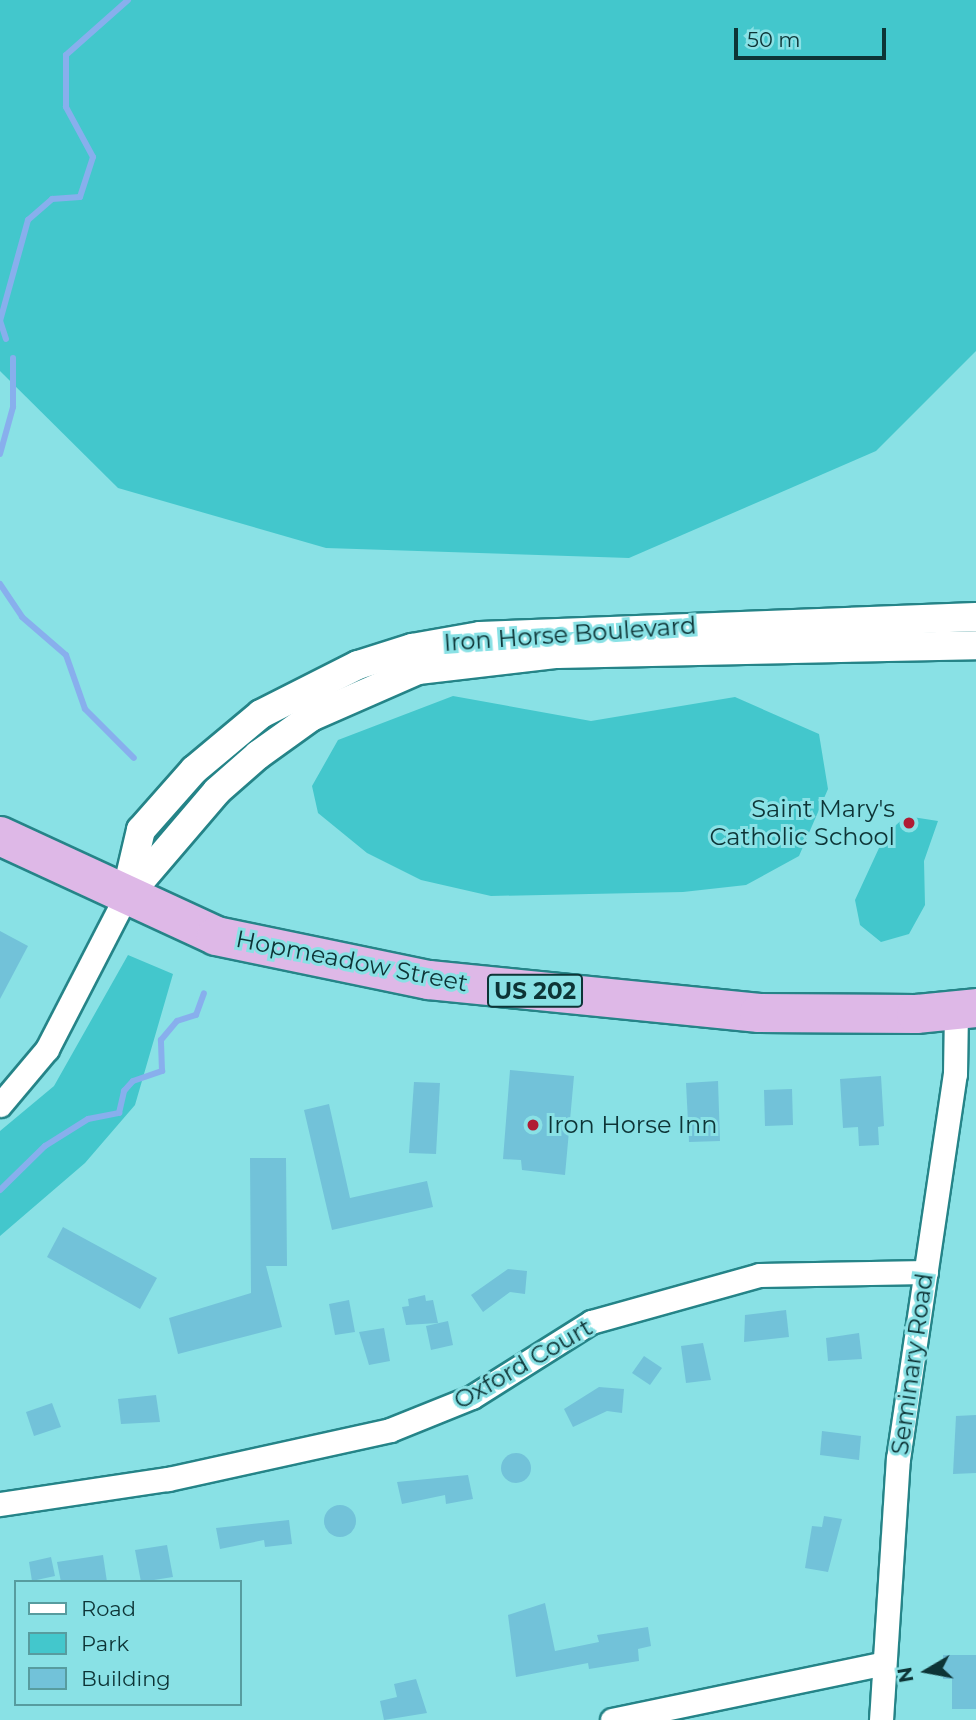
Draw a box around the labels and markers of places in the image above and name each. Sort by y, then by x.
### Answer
place label: Saint Mary's Catholic School [709,795,895,851]
marker: Saint Mary's Catholic School [901,815,917,831]
place label: Iron Horse Inn [547,1111,717,1139]
marker: Iron Horse Inn [525,1117,541,1133]

